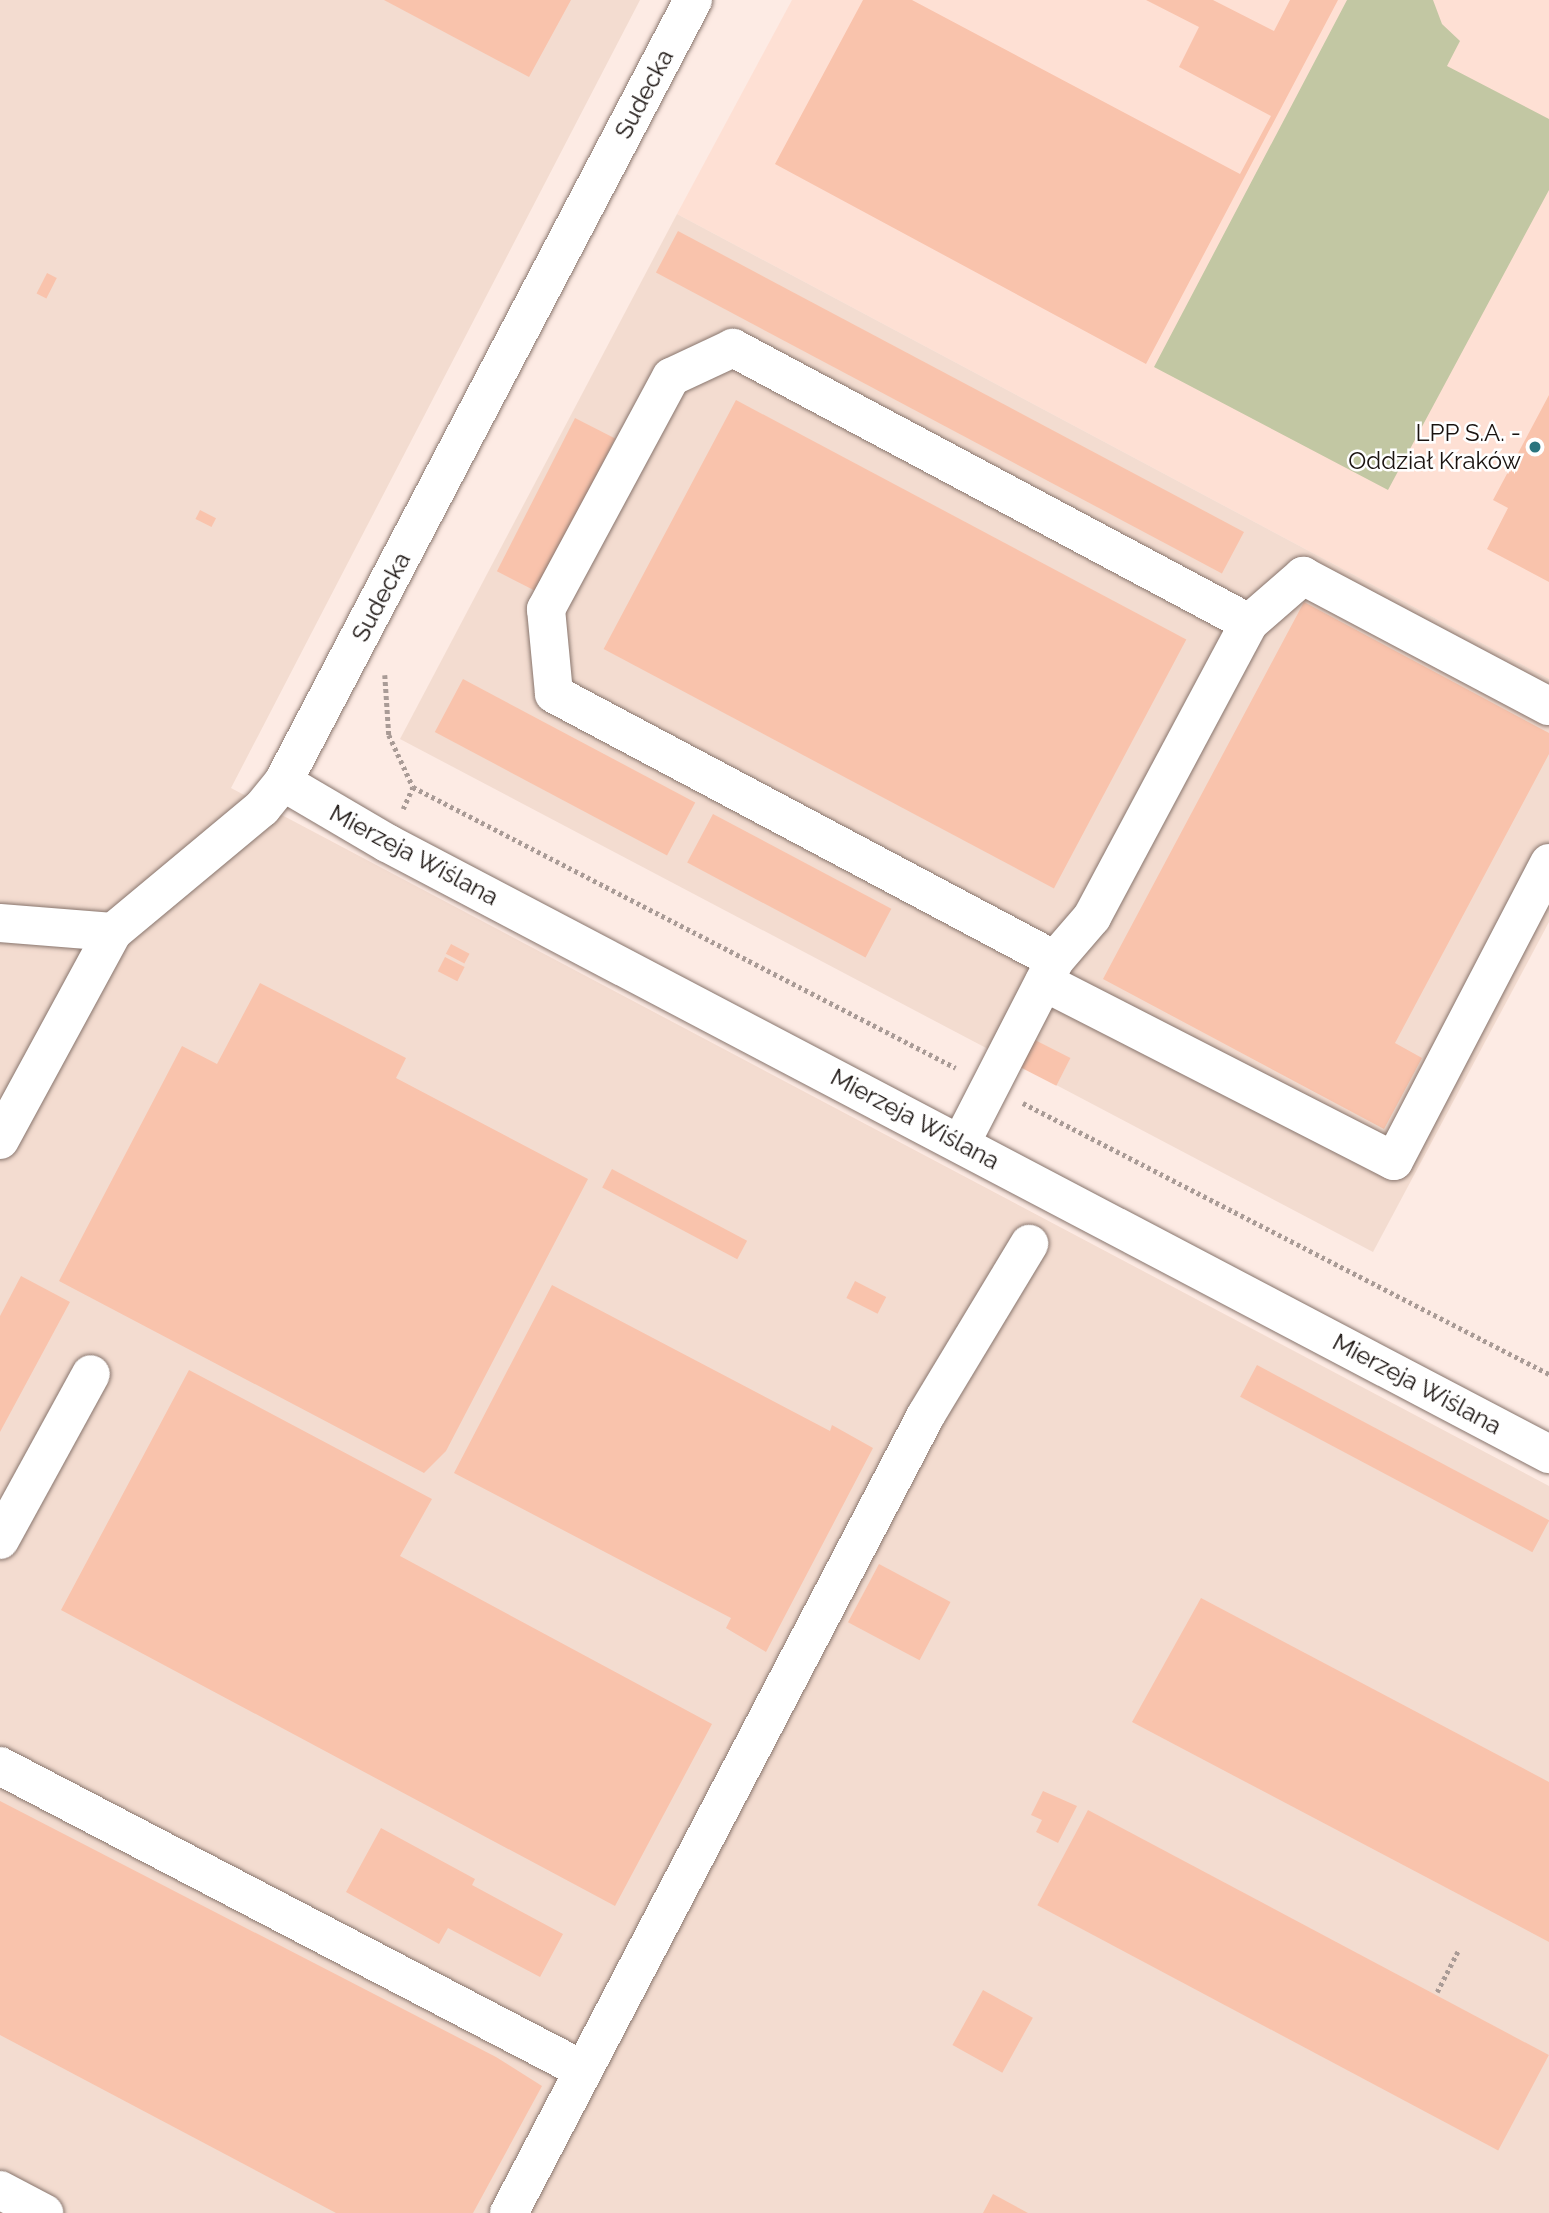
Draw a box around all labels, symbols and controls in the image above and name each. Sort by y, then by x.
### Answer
street label: Sudecka [609,45,679,143]
place label: LPP S.A. - Oddział Kraków [1348,419,1521,475]
marker: LPP S.A. - Oddział Kraków [1527,439,1543,455]
street label: Sudecka [346,548,416,646]
street label: Mierzeja Wiślana [324,798,504,912]
street label: Mierzeja Wiślana [825,1062,1005,1176]
street label: Mierzeja Wiślana [1327,1327,1507,1441]

